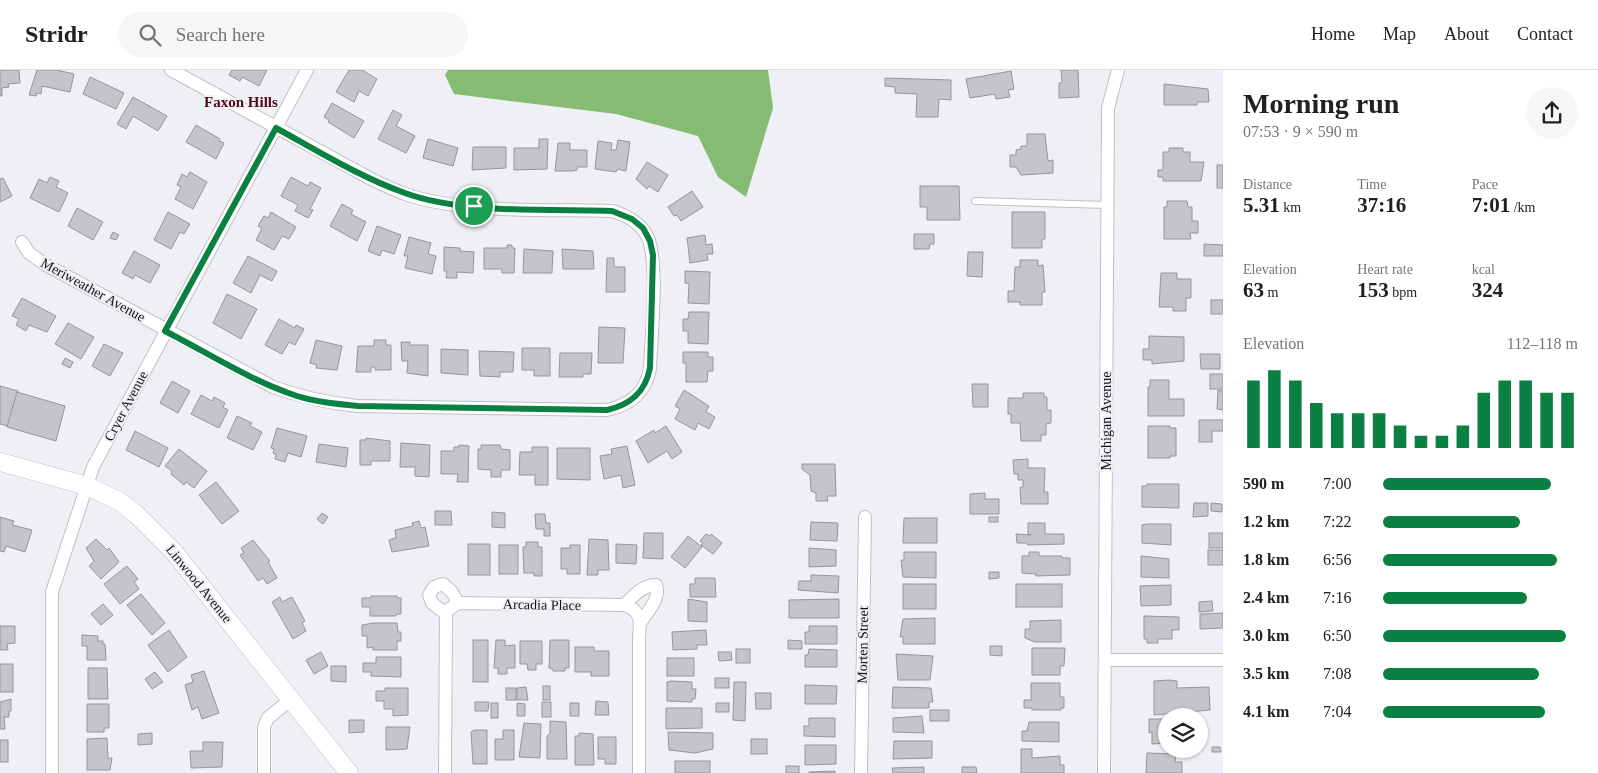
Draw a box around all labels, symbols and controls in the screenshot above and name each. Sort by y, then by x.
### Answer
search box [118,12,468,57]
text: Stridr [25,21,88,47]
icon: search [136,21,164,49]
text: Search here [176,24,265,45]
text: Home [1311,24,1355,44]
text: Map [1383,24,1416,44]
text: About [1444,24,1489,44]
text: Contact [1517,24,1573,44]
button: share [1526,87,1578,139]
text: Morning run [1243,88,1399,119]
district label: Faxon Hills [204,94,278,110]
text: 07:53 · 9 × 590 m [1243,123,1358,140]
text: Distance [1243,177,1292,192]
text: Time [1357,177,1386,192]
text: Pace [1472,177,1498,192]
pin [453,185,495,227]
icon: arrive [460,192,488,220]
text: 5.31 [1243,193,1280,217]
text: 37:16 [1357,193,1406,217]
text: 7:01 [1472,193,1510,217]
text: km [1280,200,1301,215]
text: /km [1510,200,1535,215]
street label: Meriweather Avenue [38,255,148,325]
text: Elevation [1243,262,1297,277]
text: Heart rate [1357,262,1413,277]
text: kcal [1472,262,1495,277]
text: 63 [1243,278,1264,302]
text: 153 [1357,278,1389,302]
text: 324 [1472,278,1503,302]
text: m [1264,285,1278,300]
text: bpm [1389,285,1417,300]
text: Elevation [1243,335,1304,352]
text: 112–118 m [1507,335,1578,352]
street label: Cryer Avenue [101,368,151,444]
street label: Michigan Avenue [1099,372,1114,470]
text: 590 m [1243,475,1284,492]
text: 7:00 [1323,475,1351,492]
text: 1.2 km [1243,513,1289,530]
text: 7:22 [1323,513,1351,530]
street label: Linwood Avenue [163,542,235,626]
text: 1.8 km [1243,551,1289,568]
text: 6:56 [1323,551,1351,568]
text: 2.4 km [1243,589,1289,606]
text: 7:16 [1323,589,1351,606]
street label: Arcadia Place [503,597,581,613]
street label: Morten Street [855,606,871,684]
text: 3.0 km [1243,627,1289,644]
text: 6:50 [1323,627,1351,644]
text: 3.5 km [1243,665,1289,682]
text: 7:08 [1323,665,1351,682]
text: 4.1 km [1243,703,1289,720]
text: 7:04 [1323,703,1351,720]
map controls [1158,708,1208,758]
button: layers [1158,708,1208,758]

